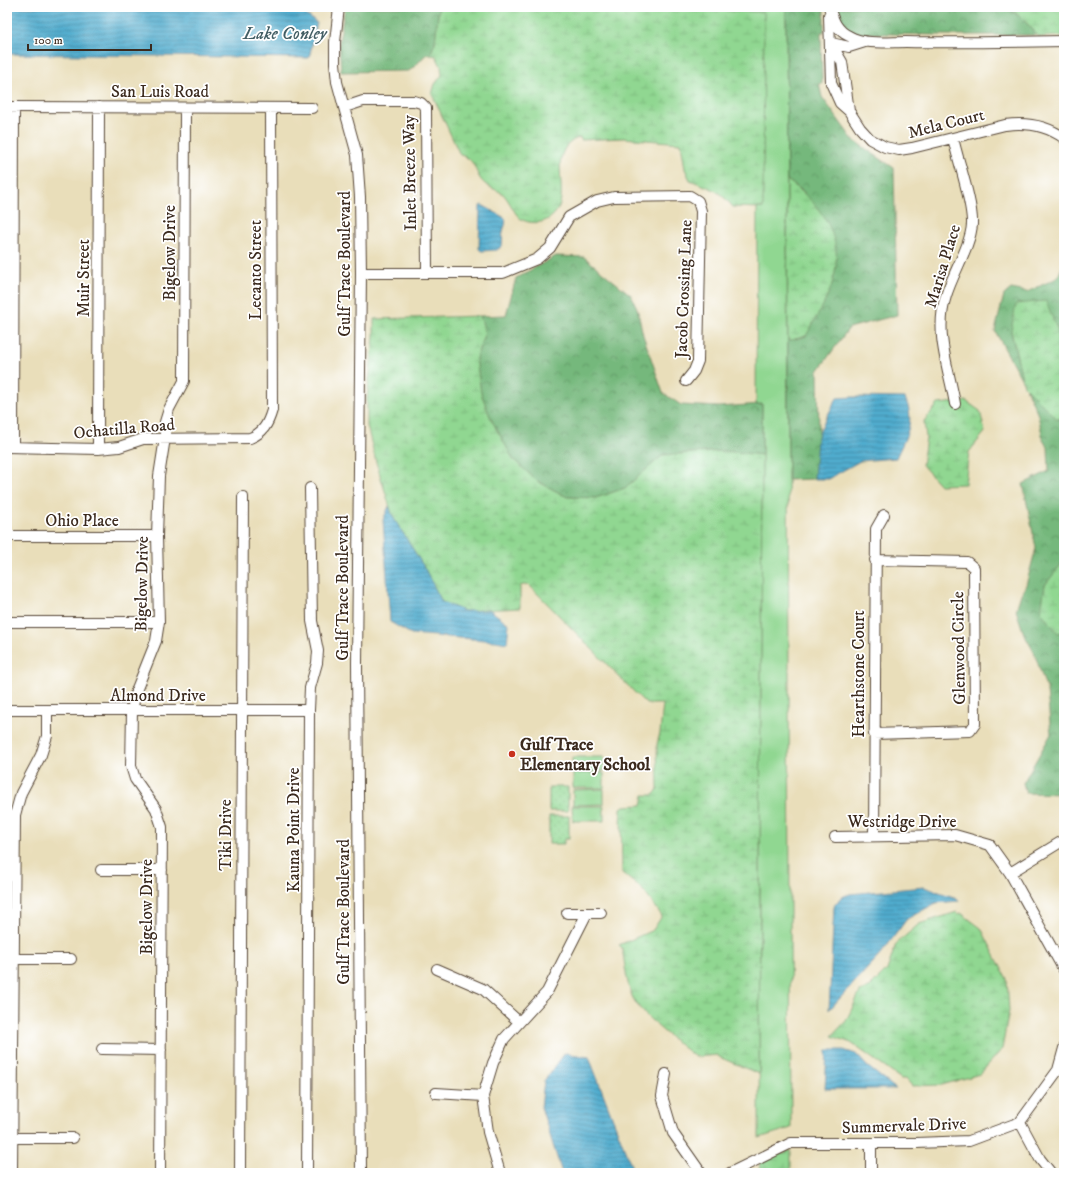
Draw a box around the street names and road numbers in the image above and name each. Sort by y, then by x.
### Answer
street label: San Luis Road [111,81,210,103]
street label: Mela Court [906,104,987,144]
street label: Inlet Breeze Way [398,114,422,231]
street label: Gulf Trace Boulevard [334,191,356,337]
street label: Bigelow Drive [159,205,181,301]
street label: Lecanto Street [245,219,267,320]
street label: Jacob Crossing Lane [671,219,697,361]
street label: Marisa Place [920,222,966,311]
street label: Muir Street [73,238,95,317]
street label: Ochatilla Road [73,414,176,444]
street label: Ohio Place [45,510,119,532]
street label: Gulf Trace Boulevard [332,515,354,661]
street label: Bigelow Drive [130,536,154,632]
street label: Glenwood Circle [947,591,971,705]
street label: Hearthstone Court [848,610,870,738]
street label: Almond Drive [110,685,206,707]
street label: Kauna Point Drive [283,767,305,893]
street label: Tiki Drive [215,799,237,871]
street label: Westridge Drive [847,811,956,833]
street label: Gulf Trace Boulevard [333,839,355,985]
street label: Bigelow Drive [136,859,158,955]
street label: Summervale Drive [841,1113,967,1139]

